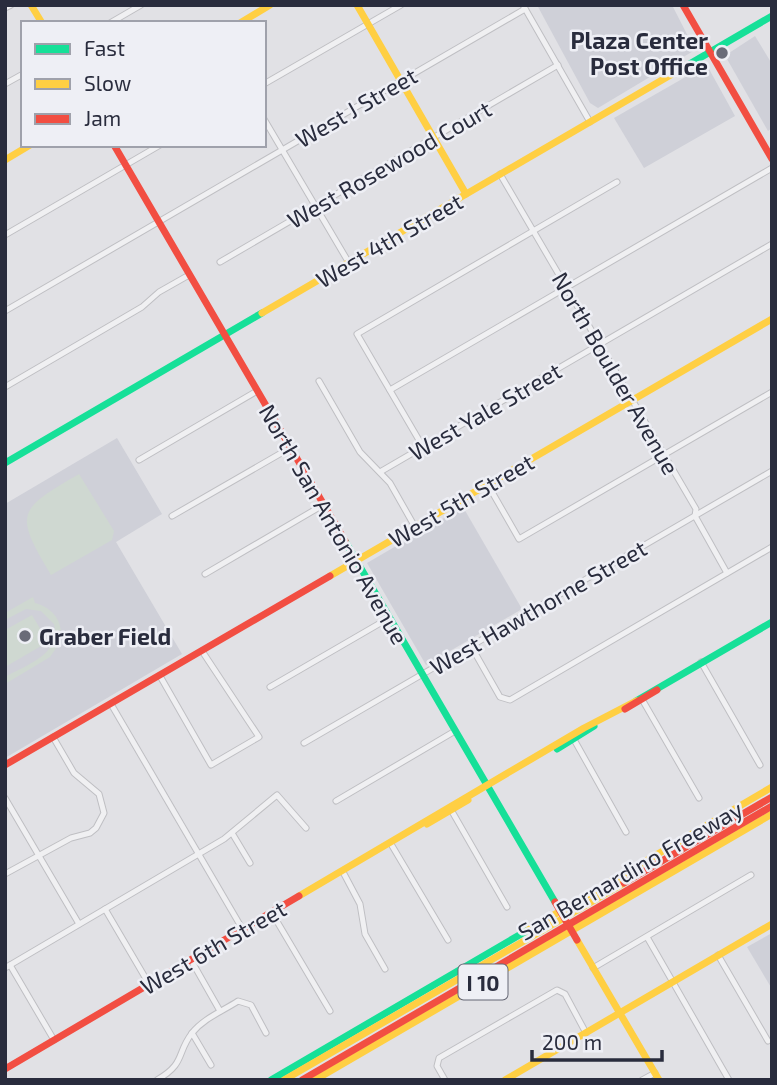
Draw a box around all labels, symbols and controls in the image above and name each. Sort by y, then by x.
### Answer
legend [21,21,266,147]
place label: Plaza Center Post Office [570,26,708,80]
text: Fast [84,35,125,60]
marker: Plaza Center Post Office [714,45,730,61]
street label: West J Street [290,61,422,153]
text: Slow [84,70,131,95]
street label: West Rosewood Court [282,94,496,234]
text: Jam [84,105,121,130]
street label: West 4th Street [311,187,467,293]
street label: North Boulder Avenue [547,267,685,479]
street label: West Yale Street [404,356,566,466]
street label: North San Antonio Avenue [254,399,414,649]
street label: West 5th Street [383,447,539,553]
street label: West Hawthorne Street [425,533,651,680]
place label: Graber Field [39,622,171,650]
marker: Graber Field [17,628,33,644]
street label: San Bernardino Freeway [513,794,747,946]
street label: West 6th Street [135,894,291,1000]
road number: I 10 [458,964,508,1000]
scale bar [532,1018,662,1062]
text: 200 m [542,1029,602,1054]

